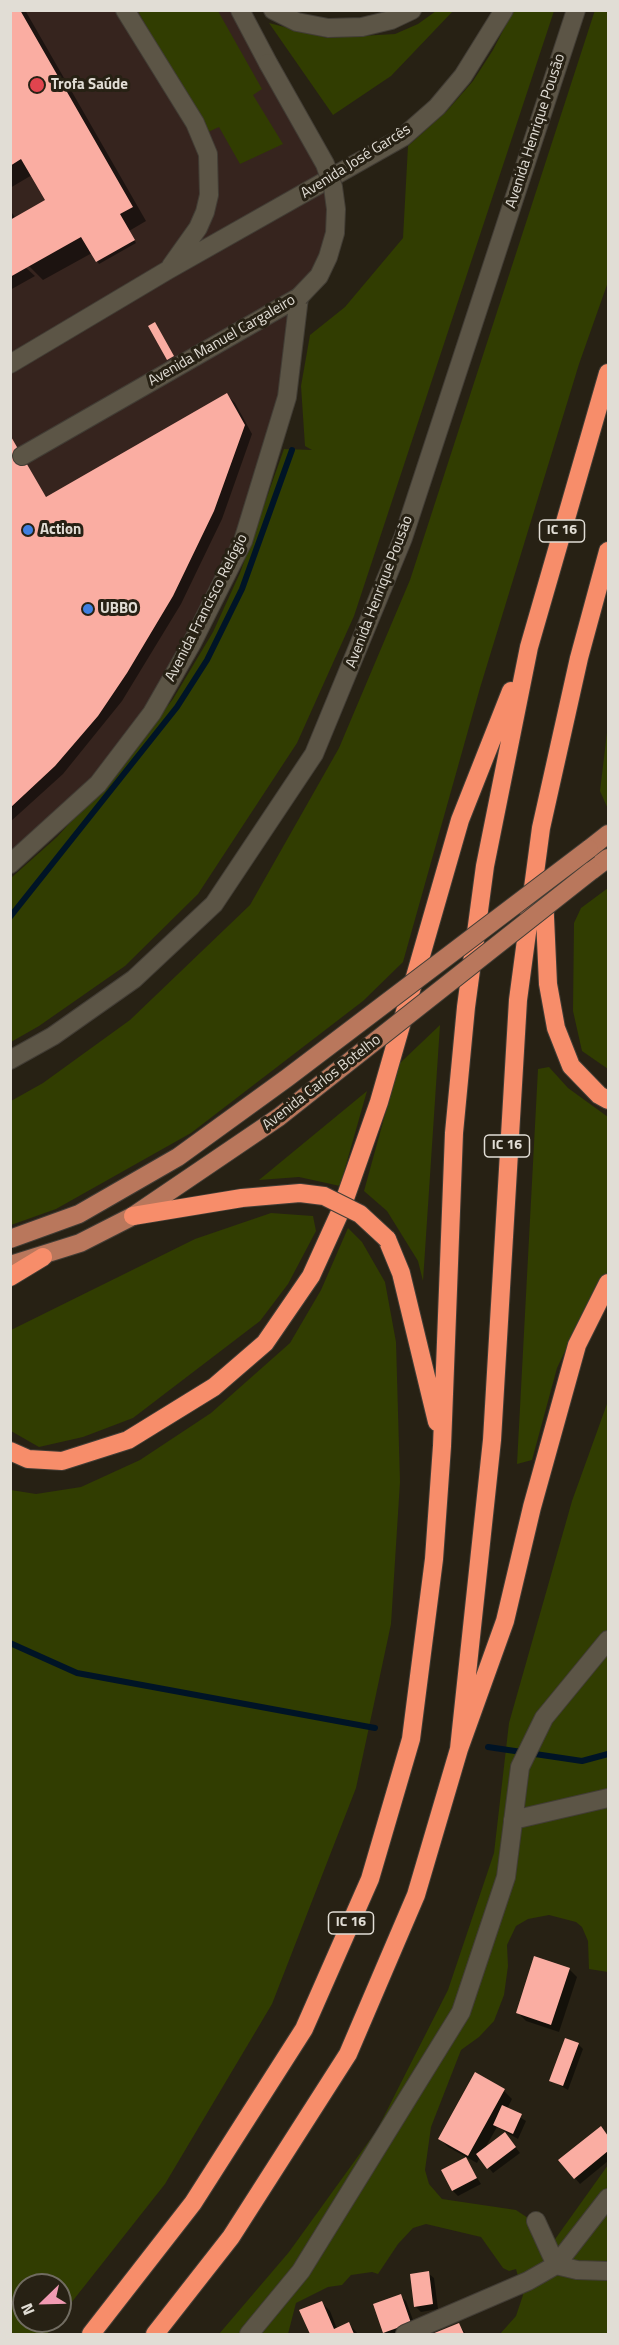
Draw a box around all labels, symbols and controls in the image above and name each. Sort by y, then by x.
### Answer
street label: Avenida Henrique Pousão [502,51,570,211]
marker: Trofa Saúde [28,76,46,94]
place label: Trofa Saúde [51,76,128,94]
street label: Avenida José Garcês [298,121,414,203]
street label: Avenida Manuel Cargaleiro [145,291,299,391]
street label: Avenida Henrique Pousão [343,513,417,671]
road number: IC 16 [540,520,584,542]
place label: Action [40,521,81,539]
marker: Action [21,523,35,537]
street label: Avenida Francisco Relógio [162,531,252,685]
place label: UBBO [100,600,138,618]
marker: UBBO [81,602,95,616]
street label: Avenida Carlos Botelho [259,1031,385,1135]
road number: IC 16 [484,1135,530,1157]
road number: IC 16 [328,1912,374,1934]
north arrow [12,2273,72,2333]
text: N [14,2299,40,2319]

